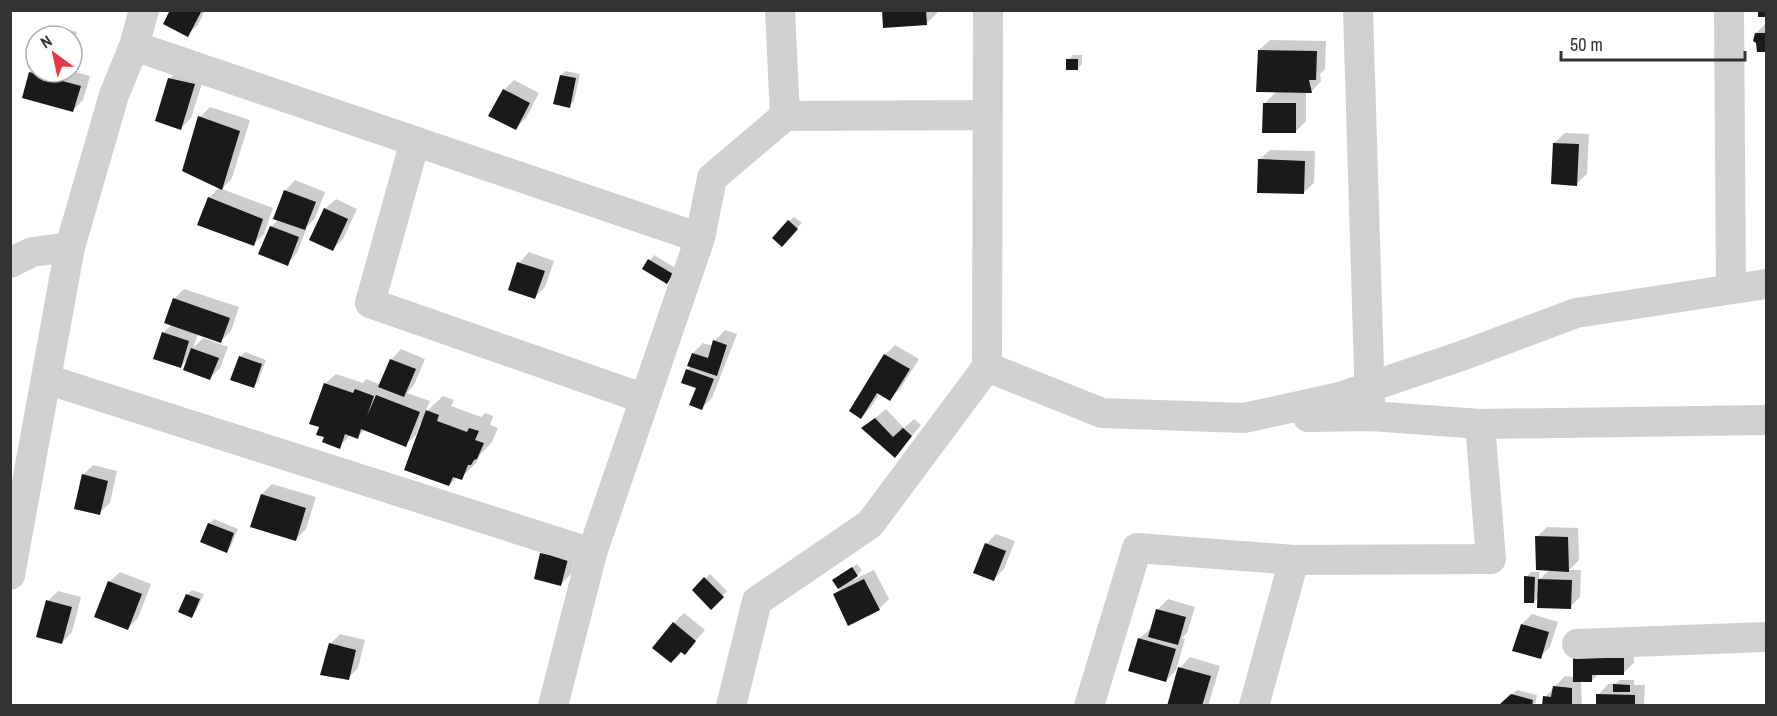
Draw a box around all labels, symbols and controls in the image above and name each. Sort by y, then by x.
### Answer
north arrow [24,24,84,84]
scale bar [1561,24,1746,62]
text: N [36,30,56,53]
text: 50 m [1570,32,1603,57]

